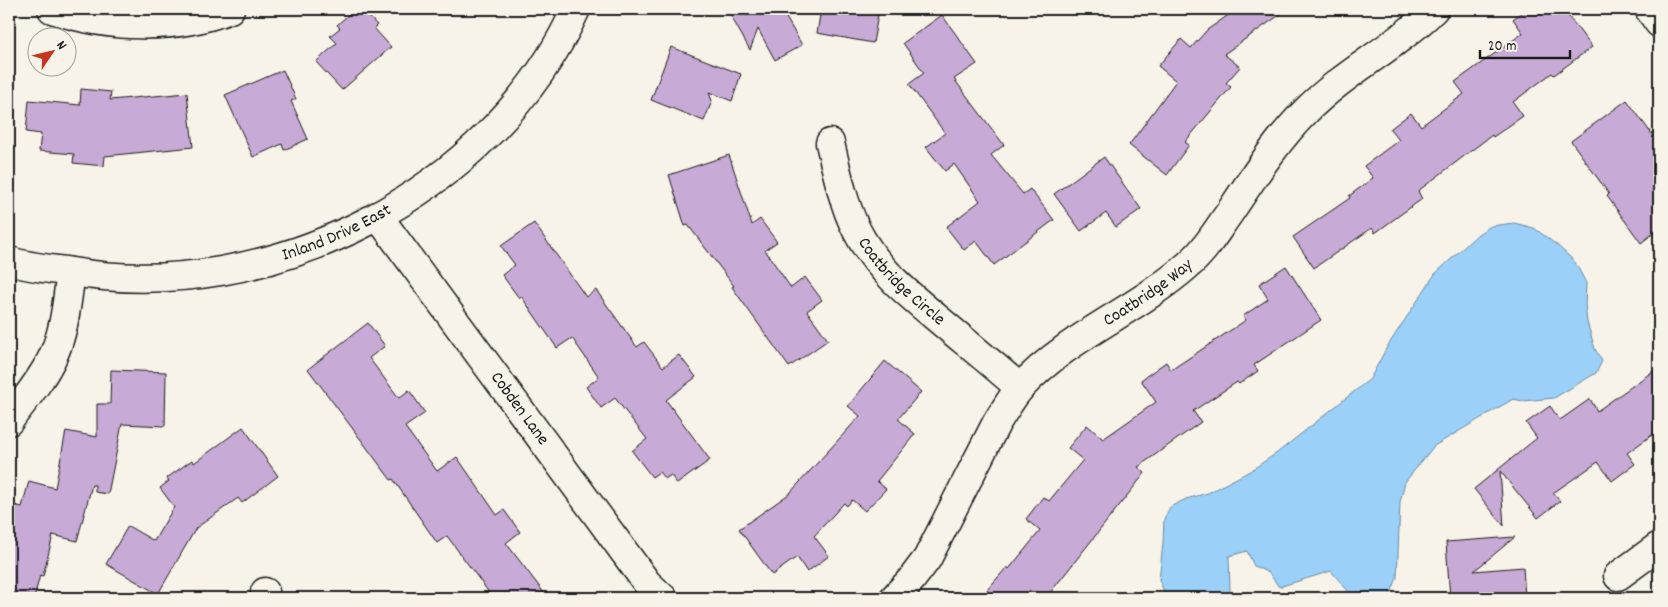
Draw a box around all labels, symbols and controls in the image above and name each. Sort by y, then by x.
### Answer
north arrow [28,28,78,78]
scale bar [1480,28,1570,60]
text: 20 m [1488,36,1516,58]
text: N [51,37,71,54]
street label: Inland Drive East [279,198,397,268]
street label: Coatbridge Circle [851,233,950,332]
street label: Coatbridge Way [1099,253,1199,333]
street label: Cobden Lane [484,367,555,451]

